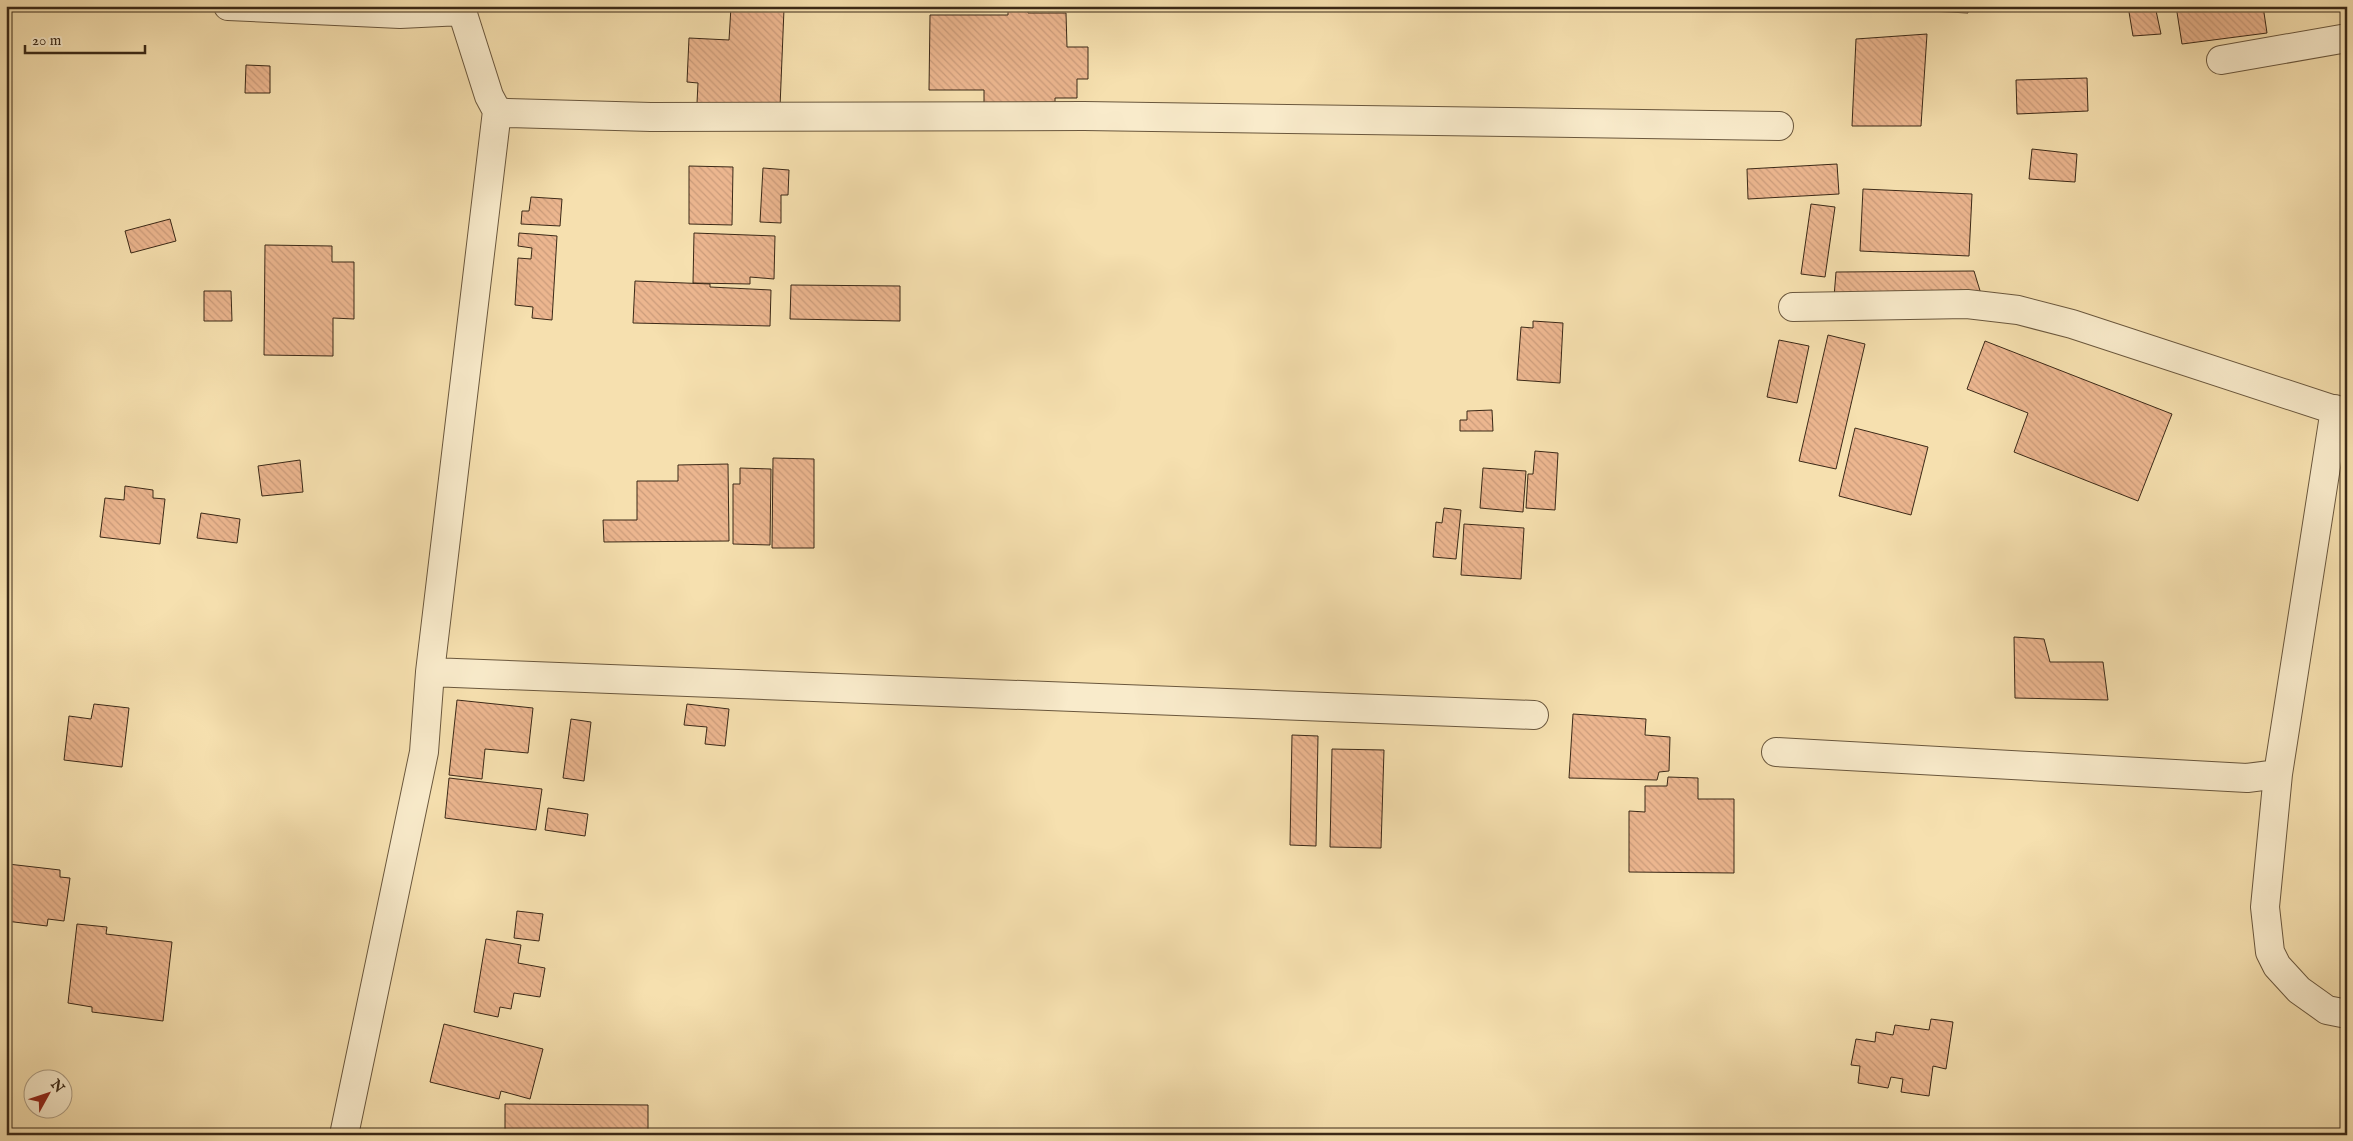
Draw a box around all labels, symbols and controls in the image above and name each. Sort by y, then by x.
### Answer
scale bar [25,22,145,54]
text: 20 m [32,31,62,50]
north arrow [22,1068,72,1118]
text: N [46,1075,68,1097]

